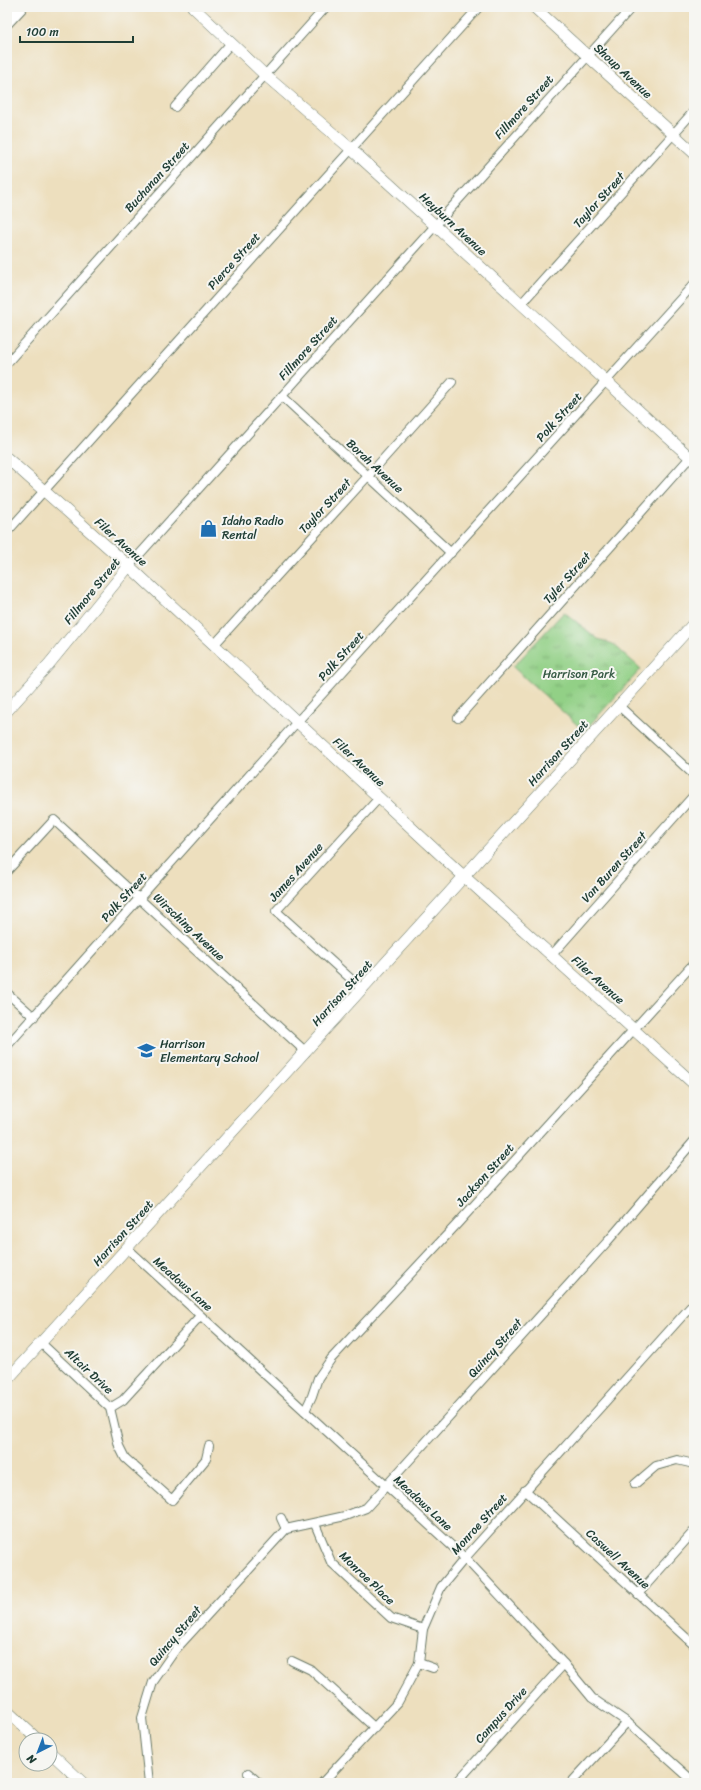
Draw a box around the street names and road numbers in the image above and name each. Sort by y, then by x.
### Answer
street label: Shoup Avenue [588,38,658,104]
street label: Fillmore Street [489,70,559,144]
street label: Buchanan Street [119,136,195,218]
street label: Taylor Street [567,166,631,233]
street label: Heyburn Avenue [414,186,492,262]
street label: Pierce Street [202,227,266,295]
street label: Fillmore Street [273,311,343,385]
street label: Polk Street [530,387,588,447]
street label: Borah Avenue [341,433,409,499]
street label: Taylor Street [293,472,358,539]
street label: Filer Avenue [89,512,153,572]
street label: Tyler Street [537,546,597,609]
street label: Fillmore Street [58,553,126,629]
street label: Polk Street [312,626,370,686]
street label: Harrison Street [522,715,594,791]
street label: Filer Avenue [327,732,391,792]
street label: Van Buren Street [576,825,653,908]
street label: James Avenue [262,837,329,908]
street label: Polk Street [95,867,153,927]
street label: Wirsching Avenue [148,887,230,967]
street label: Filer Avenue [566,950,630,1010]
street label: Harrison Street [306,955,378,1031]
street label: Jackson Street [450,1138,520,1213]
street label: Harrison Street [87,1195,159,1271]
street label: Meadows Lane [148,1251,218,1317]
street label: Quincy Street [462,1312,529,1383]
street label: Altair Drive [58,1341,119,1400]
street label: Meadows Lane [388,1469,458,1537]
street label: Monroe Street [445,1488,513,1560]
street label: Caswell Avenue [581,1523,655,1595]
street label: Monroe Place [334,1545,400,1611]
street label: Quincy Street [143,1600,208,1671]
street label: Campus Drive [469,1681,533,1749]

